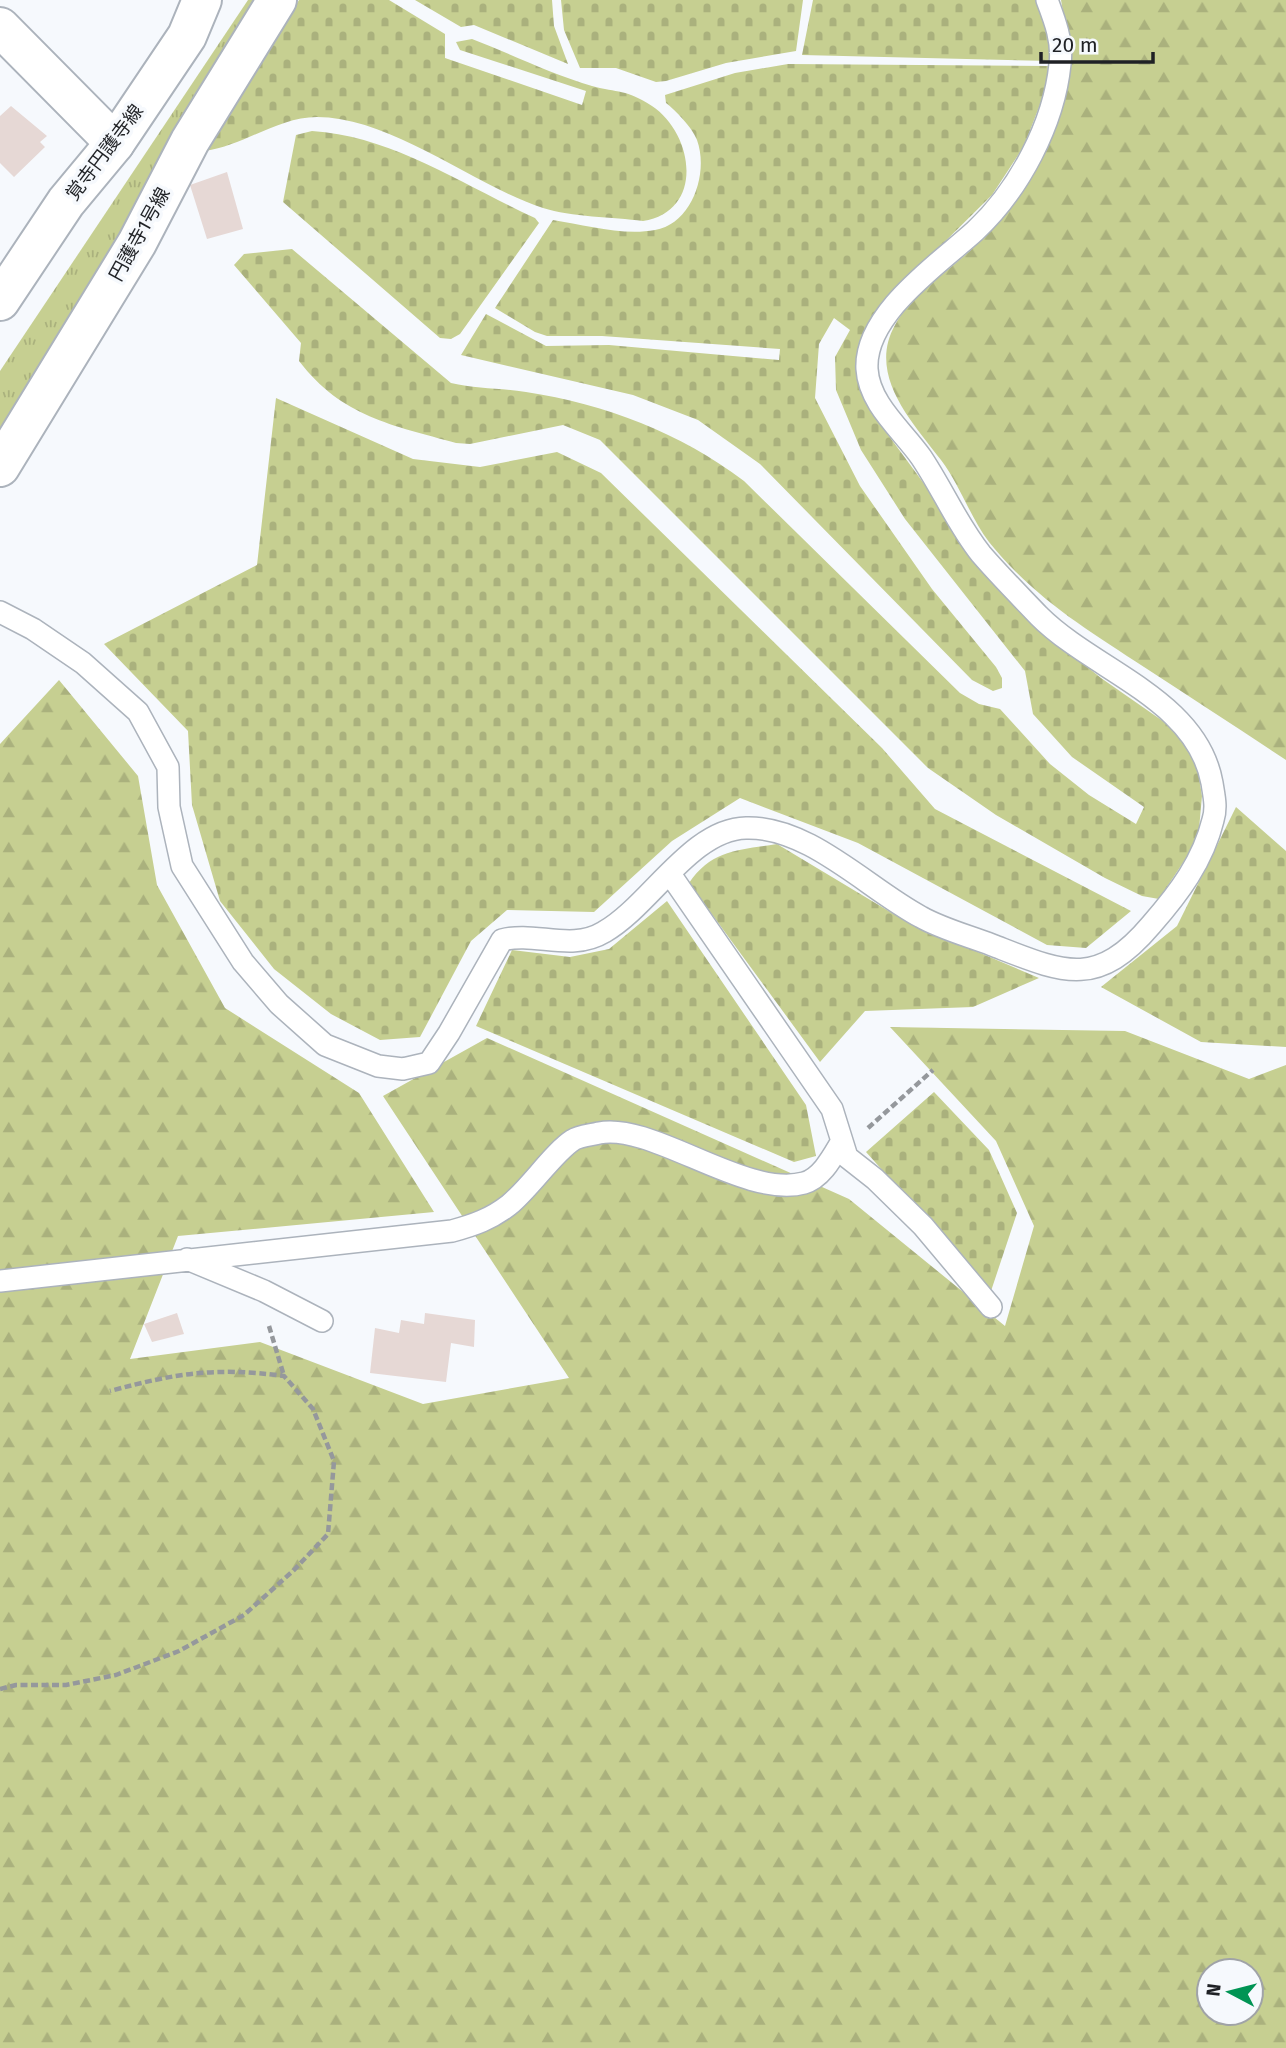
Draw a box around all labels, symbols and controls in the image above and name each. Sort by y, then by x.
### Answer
scale bar [1041,21,1153,65]
text: 20 m [1052,32,1098,58]
street label: 覚寺円護寺線 [61,100,148,205]
street label: 円護寺1号線 [104,184,175,285]
north arrow [1195,1957,1265,2027]
text: N [1201,1982,1226,1998]

